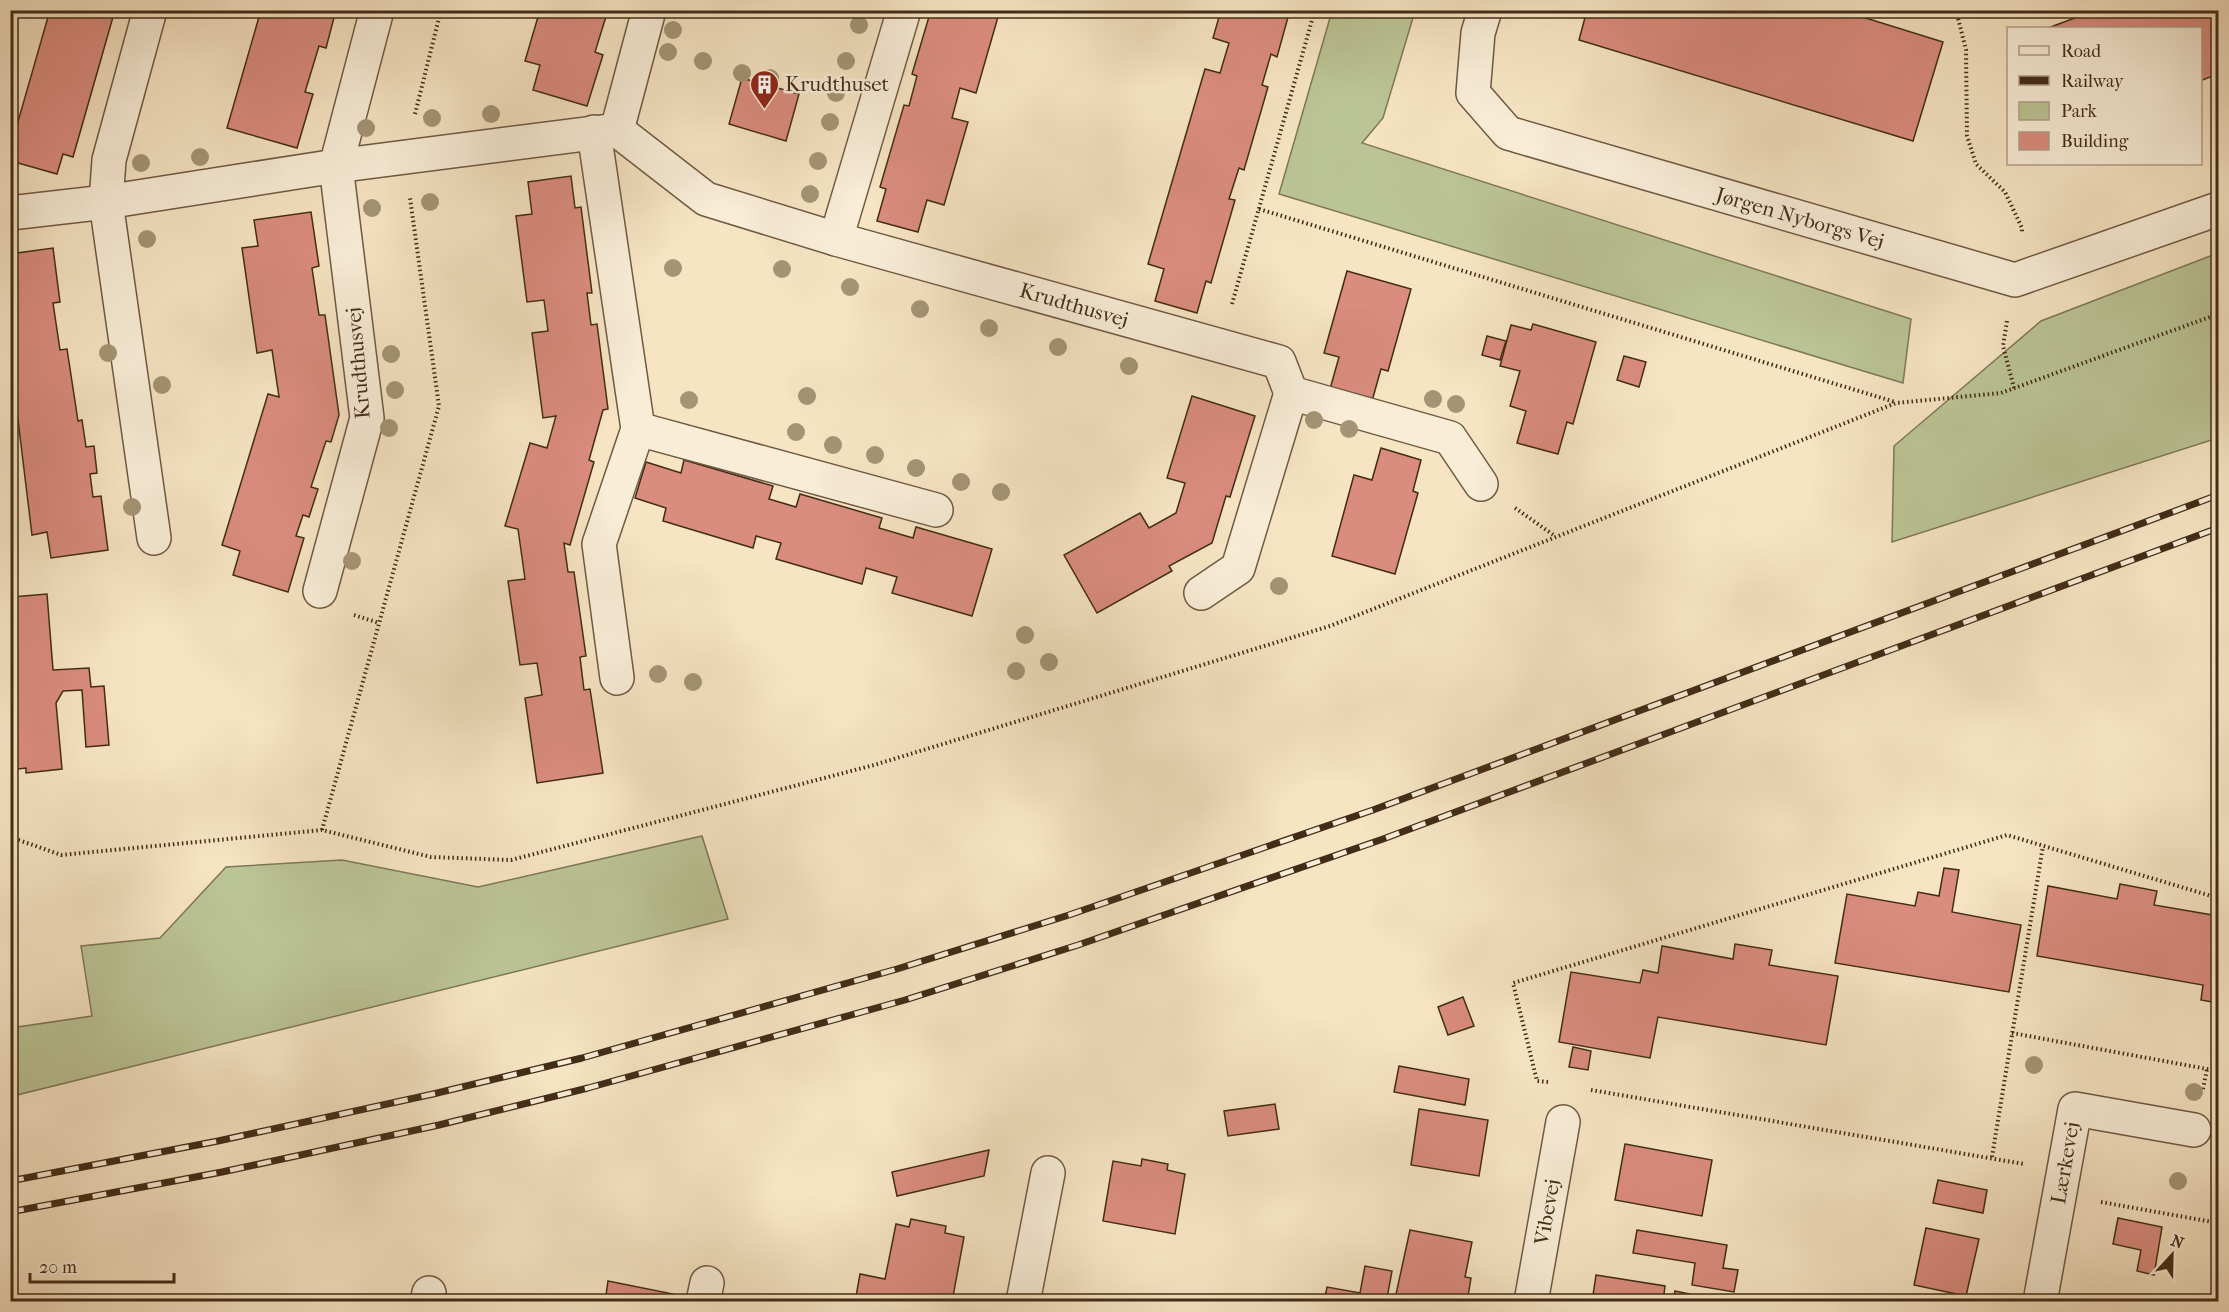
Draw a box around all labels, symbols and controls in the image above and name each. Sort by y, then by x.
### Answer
legend [2007,27,2202,165]
text: Road [2061,41,2101,62]
building icon: Krudthuset [748,68,780,110]
text: Railway [2061,71,2125,92]
place label: Krudthuset [785,72,890,96]
text: Park [2061,101,2098,122]
text: Building [2061,131,2129,152]
street label: Jørgen Nyborgs Vej [1711,182,1887,253]
street label: Krudthusvej [1017,278,1131,332]
street label: Krudthusvej [341,306,375,420]
street label: Lærkevej [2046,1120,2084,1206]
street label: Vibevej [1529,1177,1565,1248]
north arrow [2142,1225,2202,1285]
text: N [2168,1230,2187,1253]
scale bar [30,1246,174,1284]
text: 20 m [39,1257,77,1278]

